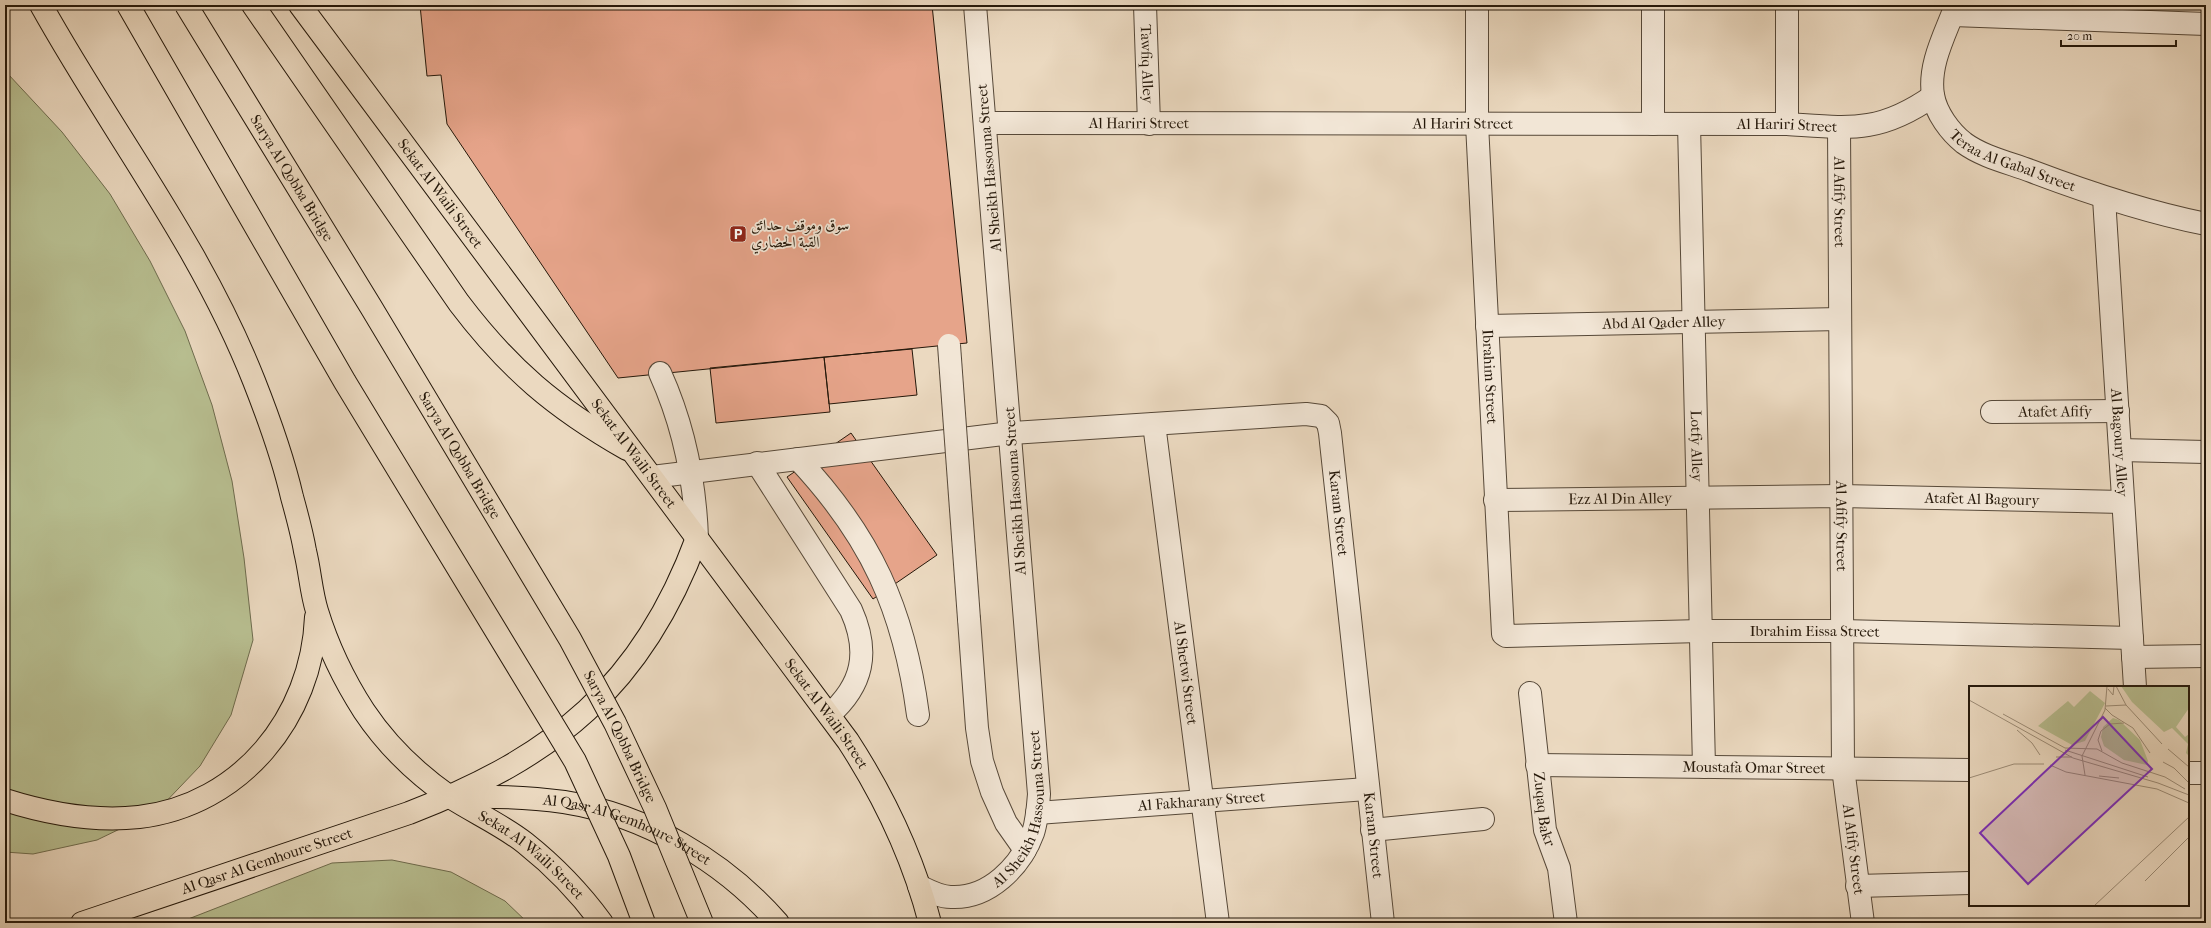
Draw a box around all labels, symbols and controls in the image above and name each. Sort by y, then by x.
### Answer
scale bar [2061,22,2176,48]
street label: Tawfiq Alley [1137,24,1157,105]
text: 20 m [2067,29,2092,43]
street label: Al Sheikh Hassouna Street [973,83,1005,254]
street label: Sarya Al Qobba Bridge [246,111,338,245]
street label: Al Hariri Street [1088,114,1190,132]
street label: Al Hariri Street [1412,115,1514,133]
street label: Al Hariri Street [1736,115,1838,136]
street label: Teraa Al Gabal Street [1946,126,2079,196]
street label: Sekat Al Waili Street [394,135,487,252]
street label: Al Afify Street [1830,155,1849,248]
place label: سوق وموقف حدائق القبة الحضاري [751,216,849,254]
parking icon: سوق وموقف حدائق القبة الحضاري [728,224,748,244]
street label: Abd Al Qader Alley [1601,312,1727,333]
street label: Ibrahim Street [1478,329,1501,425]
street label: Al Bagoury Alley [2107,387,2132,498]
street label: Sarya Al Qobba Bridge [415,388,505,523]
street label: Sekat Al Waili Street [587,395,681,512]
street label: Atafet Afify [2017,402,2093,421]
street label: Al Sheikh Hassouna Street [1000,406,1030,577]
street label: Lotfy Alley [1687,410,1706,483]
street label: Karam Street [1325,469,1352,558]
street label: Al Afify Street [1832,479,1851,572]
street label: Ezz Al Din Alley [1568,489,1673,508]
street label: Atafet Al Bagoury [1923,489,2041,509]
street label: Al Shetwi Street [1170,619,1202,727]
street label: Ibrahim Eissa Street [1750,622,1881,641]
street label: Sekat Al Waili Street [781,655,873,773]
street label: Sarya Al Qobba Bridge [580,667,660,806]
inset map [1969,686,2189,906]
street label: Al Sheikh Hassouna Street [988,729,1048,892]
street label: Moustafa Omar Street [1682,758,1826,777]
street label: Zuqaq Bakr [1530,771,1559,849]
street label: Al Fakharany Street [1136,787,1266,815]
street label: Al Qasr Al Gemhoure Street [541,790,715,870]
street label: Karam Street [1360,791,1387,880]
street label: Al Afify Street [1839,802,1868,896]
street label: Sekat Al Waili Street [475,807,589,903]
street label: Al Qasr Al Gemhoure Street [178,824,355,898]

